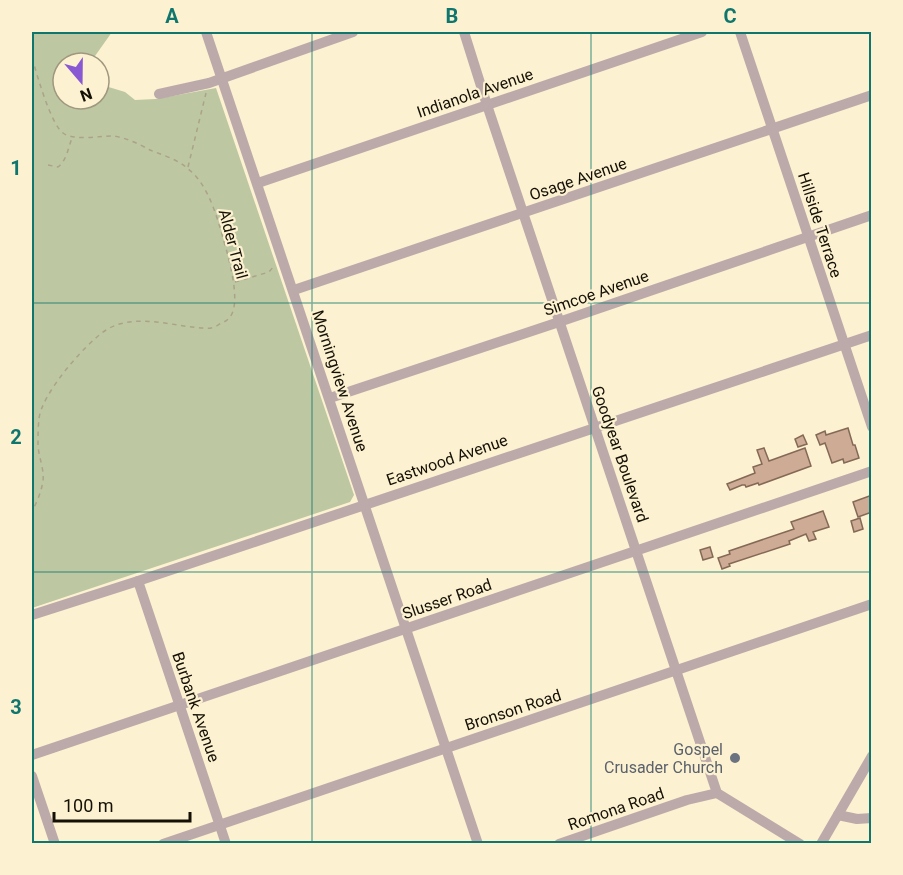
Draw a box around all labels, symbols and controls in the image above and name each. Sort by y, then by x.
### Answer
text: A [165,4,179,28]
text: B [446,4,458,28]
text: C [723,4,737,28]
north arrow [51,51,111,111]
street label: Indianola Avenue [414,64,536,122]
text: N [77,84,95,105]
street label: Osage Avenue [527,153,629,205]
text: 1 [10,156,22,180]
street label: Hillside Terrace [794,170,846,280]
street label: Alder Trail [215,207,251,281]
street label: Simcoe Avenue [541,266,651,320]
street label: Morningview Avenue [308,308,372,454]
street label: Goodyear Boulevard [588,383,652,525]
text: 2 [10,425,22,449]
street label: Eastwood Avenue [384,430,510,490]
street label: Slusser Road [400,575,494,623]
street label: Burbank Avenue [168,649,224,765]
street label: Bronson Road [462,685,564,735]
text: 3 [10,695,22,719]
place label: Gospel Crusader Church [604,740,723,777]
marker: Gospel Crusader Church [728,751,742,765]
street label: Romona Road [565,784,667,834]
scale bar [54,785,190,823]
text: 100 m [63,795,114,816]

